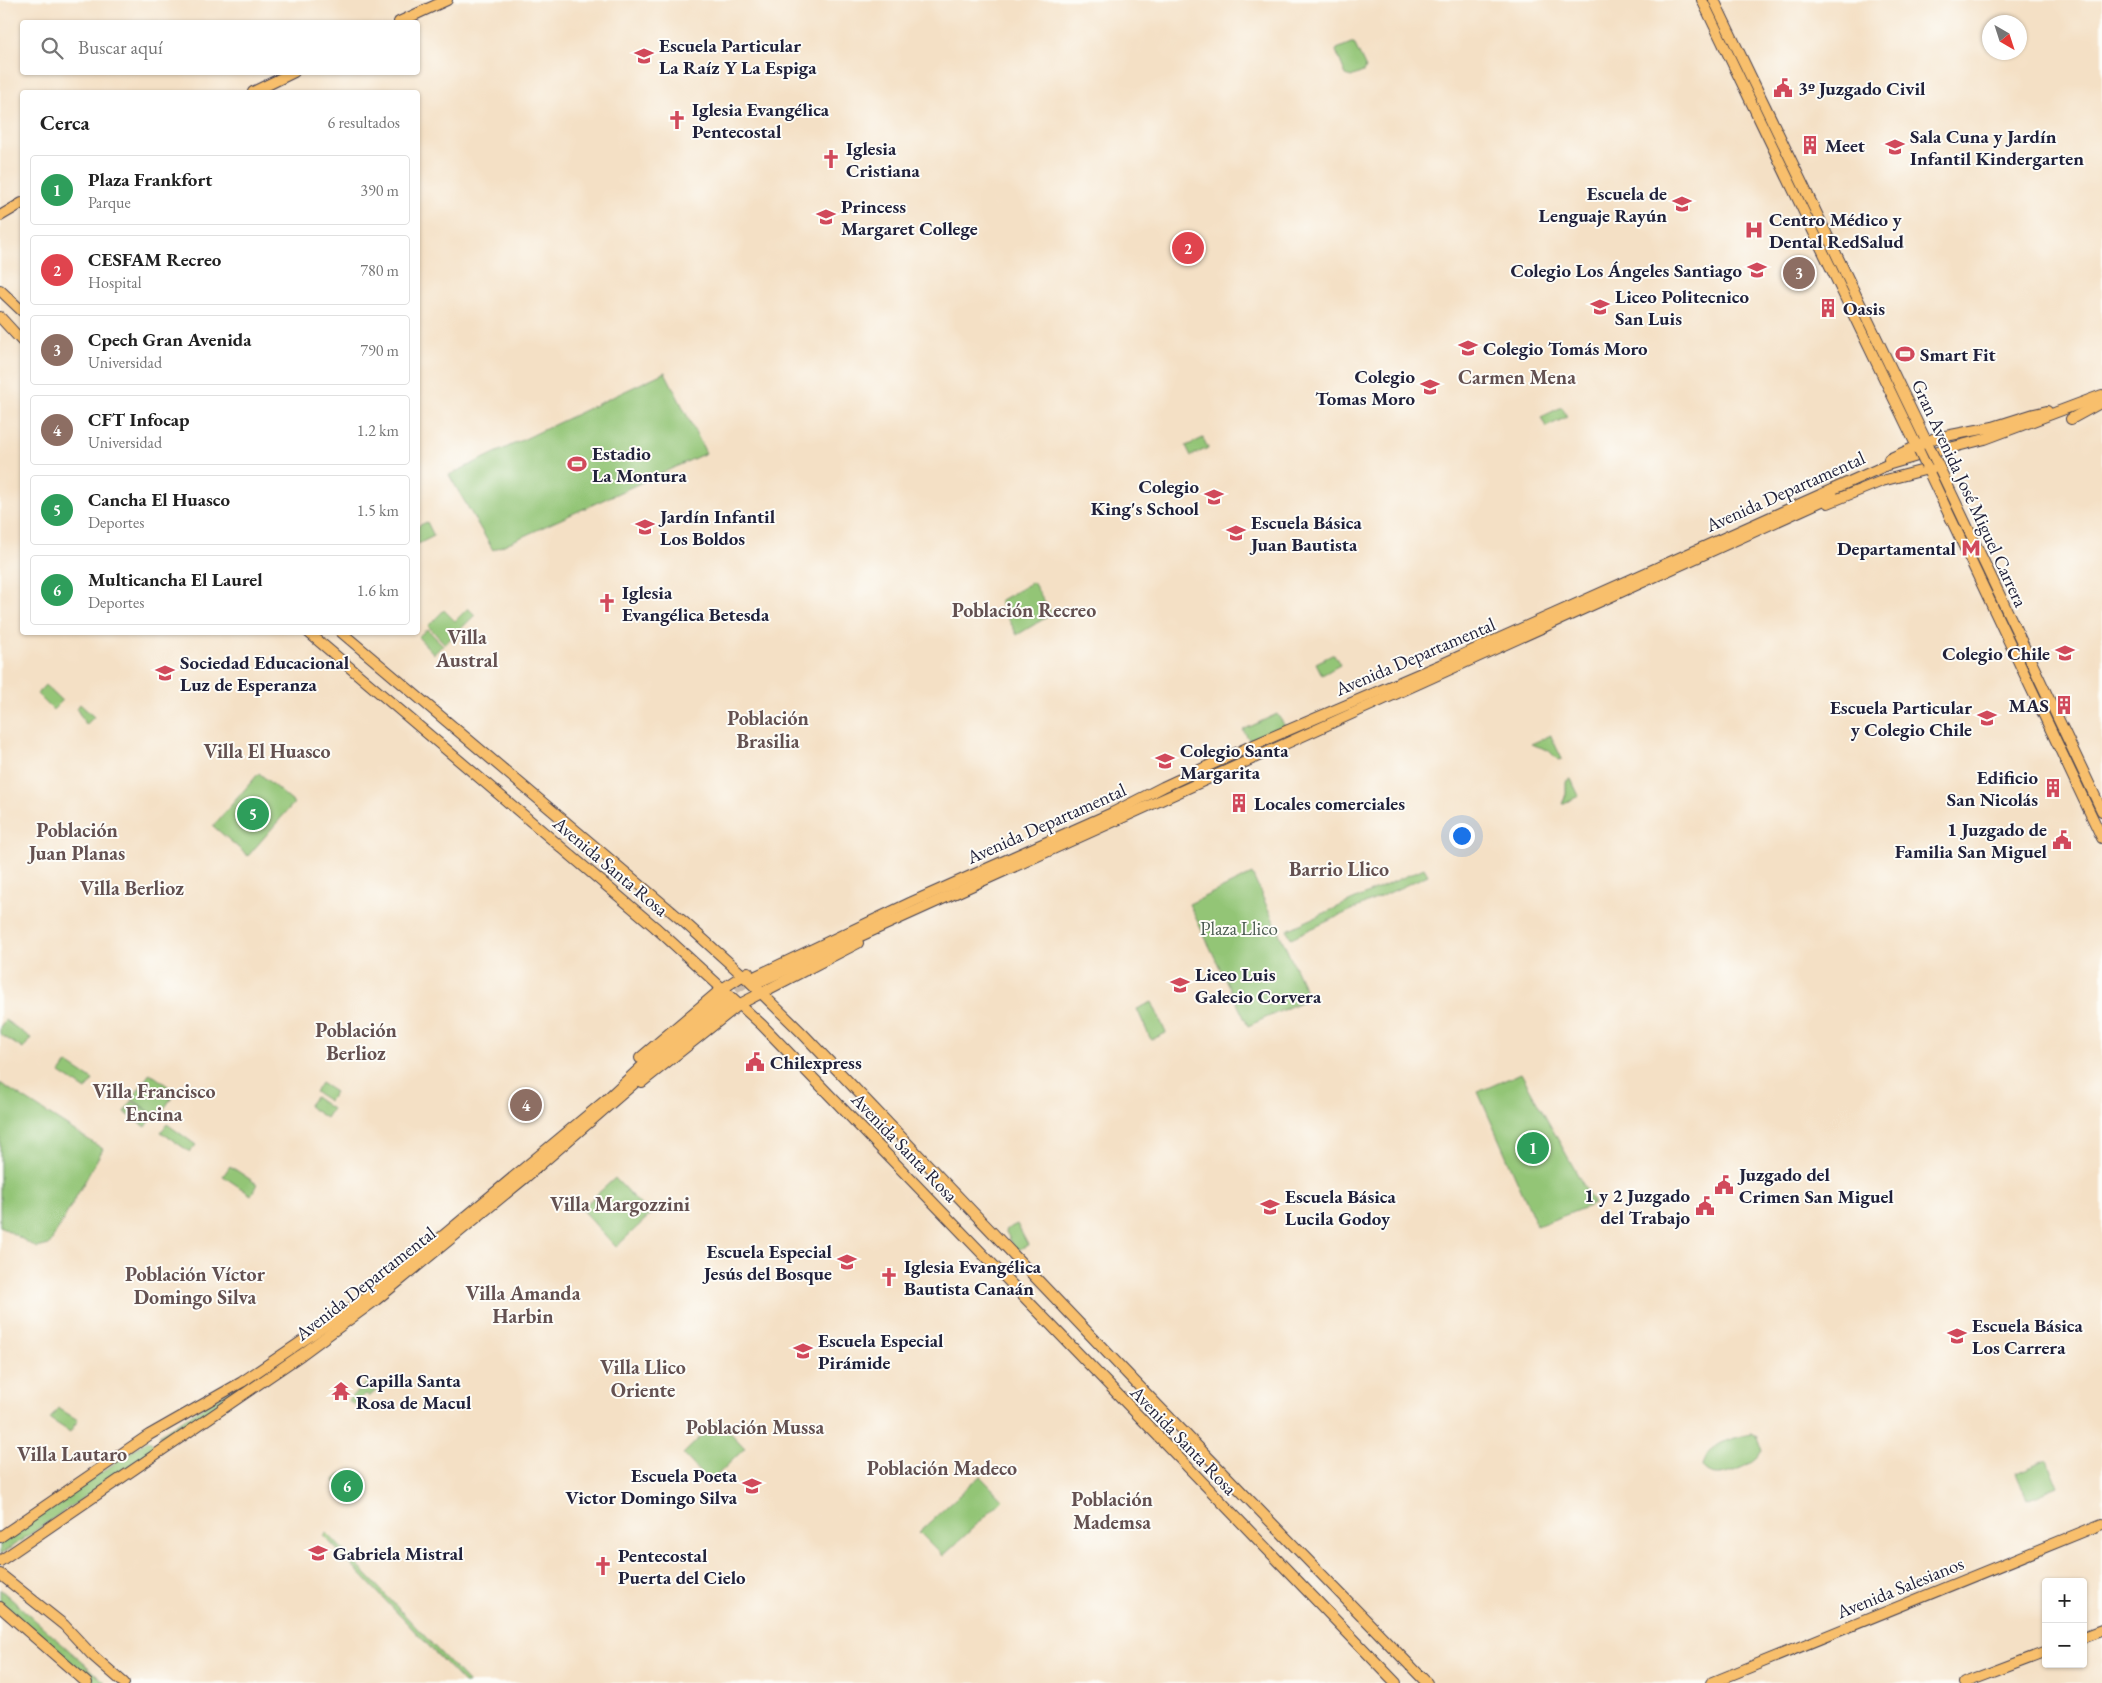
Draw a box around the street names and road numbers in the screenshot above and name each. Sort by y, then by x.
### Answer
street label: Gran Avenida José Miguel Carrera [1906,375,2034,611]
street label: Avenida Departamental [1701,445,1869,538]
street label: Avenida Departamental [1330,611,1500,702]
street label: Avenida Departamental [962,777,1130,870]
street label: Avenida Santa Rosa [547,810,674,922]
street label: Avenida Santa Rosa [845,1086,964,1208]
street label: Avenida Departamental [289,1220,441,1347]
street label: Avenida Santa Rosa [1124,1379,1243,1501]
street label: Avenida Salesianos [1832,1551,1967,1625]

